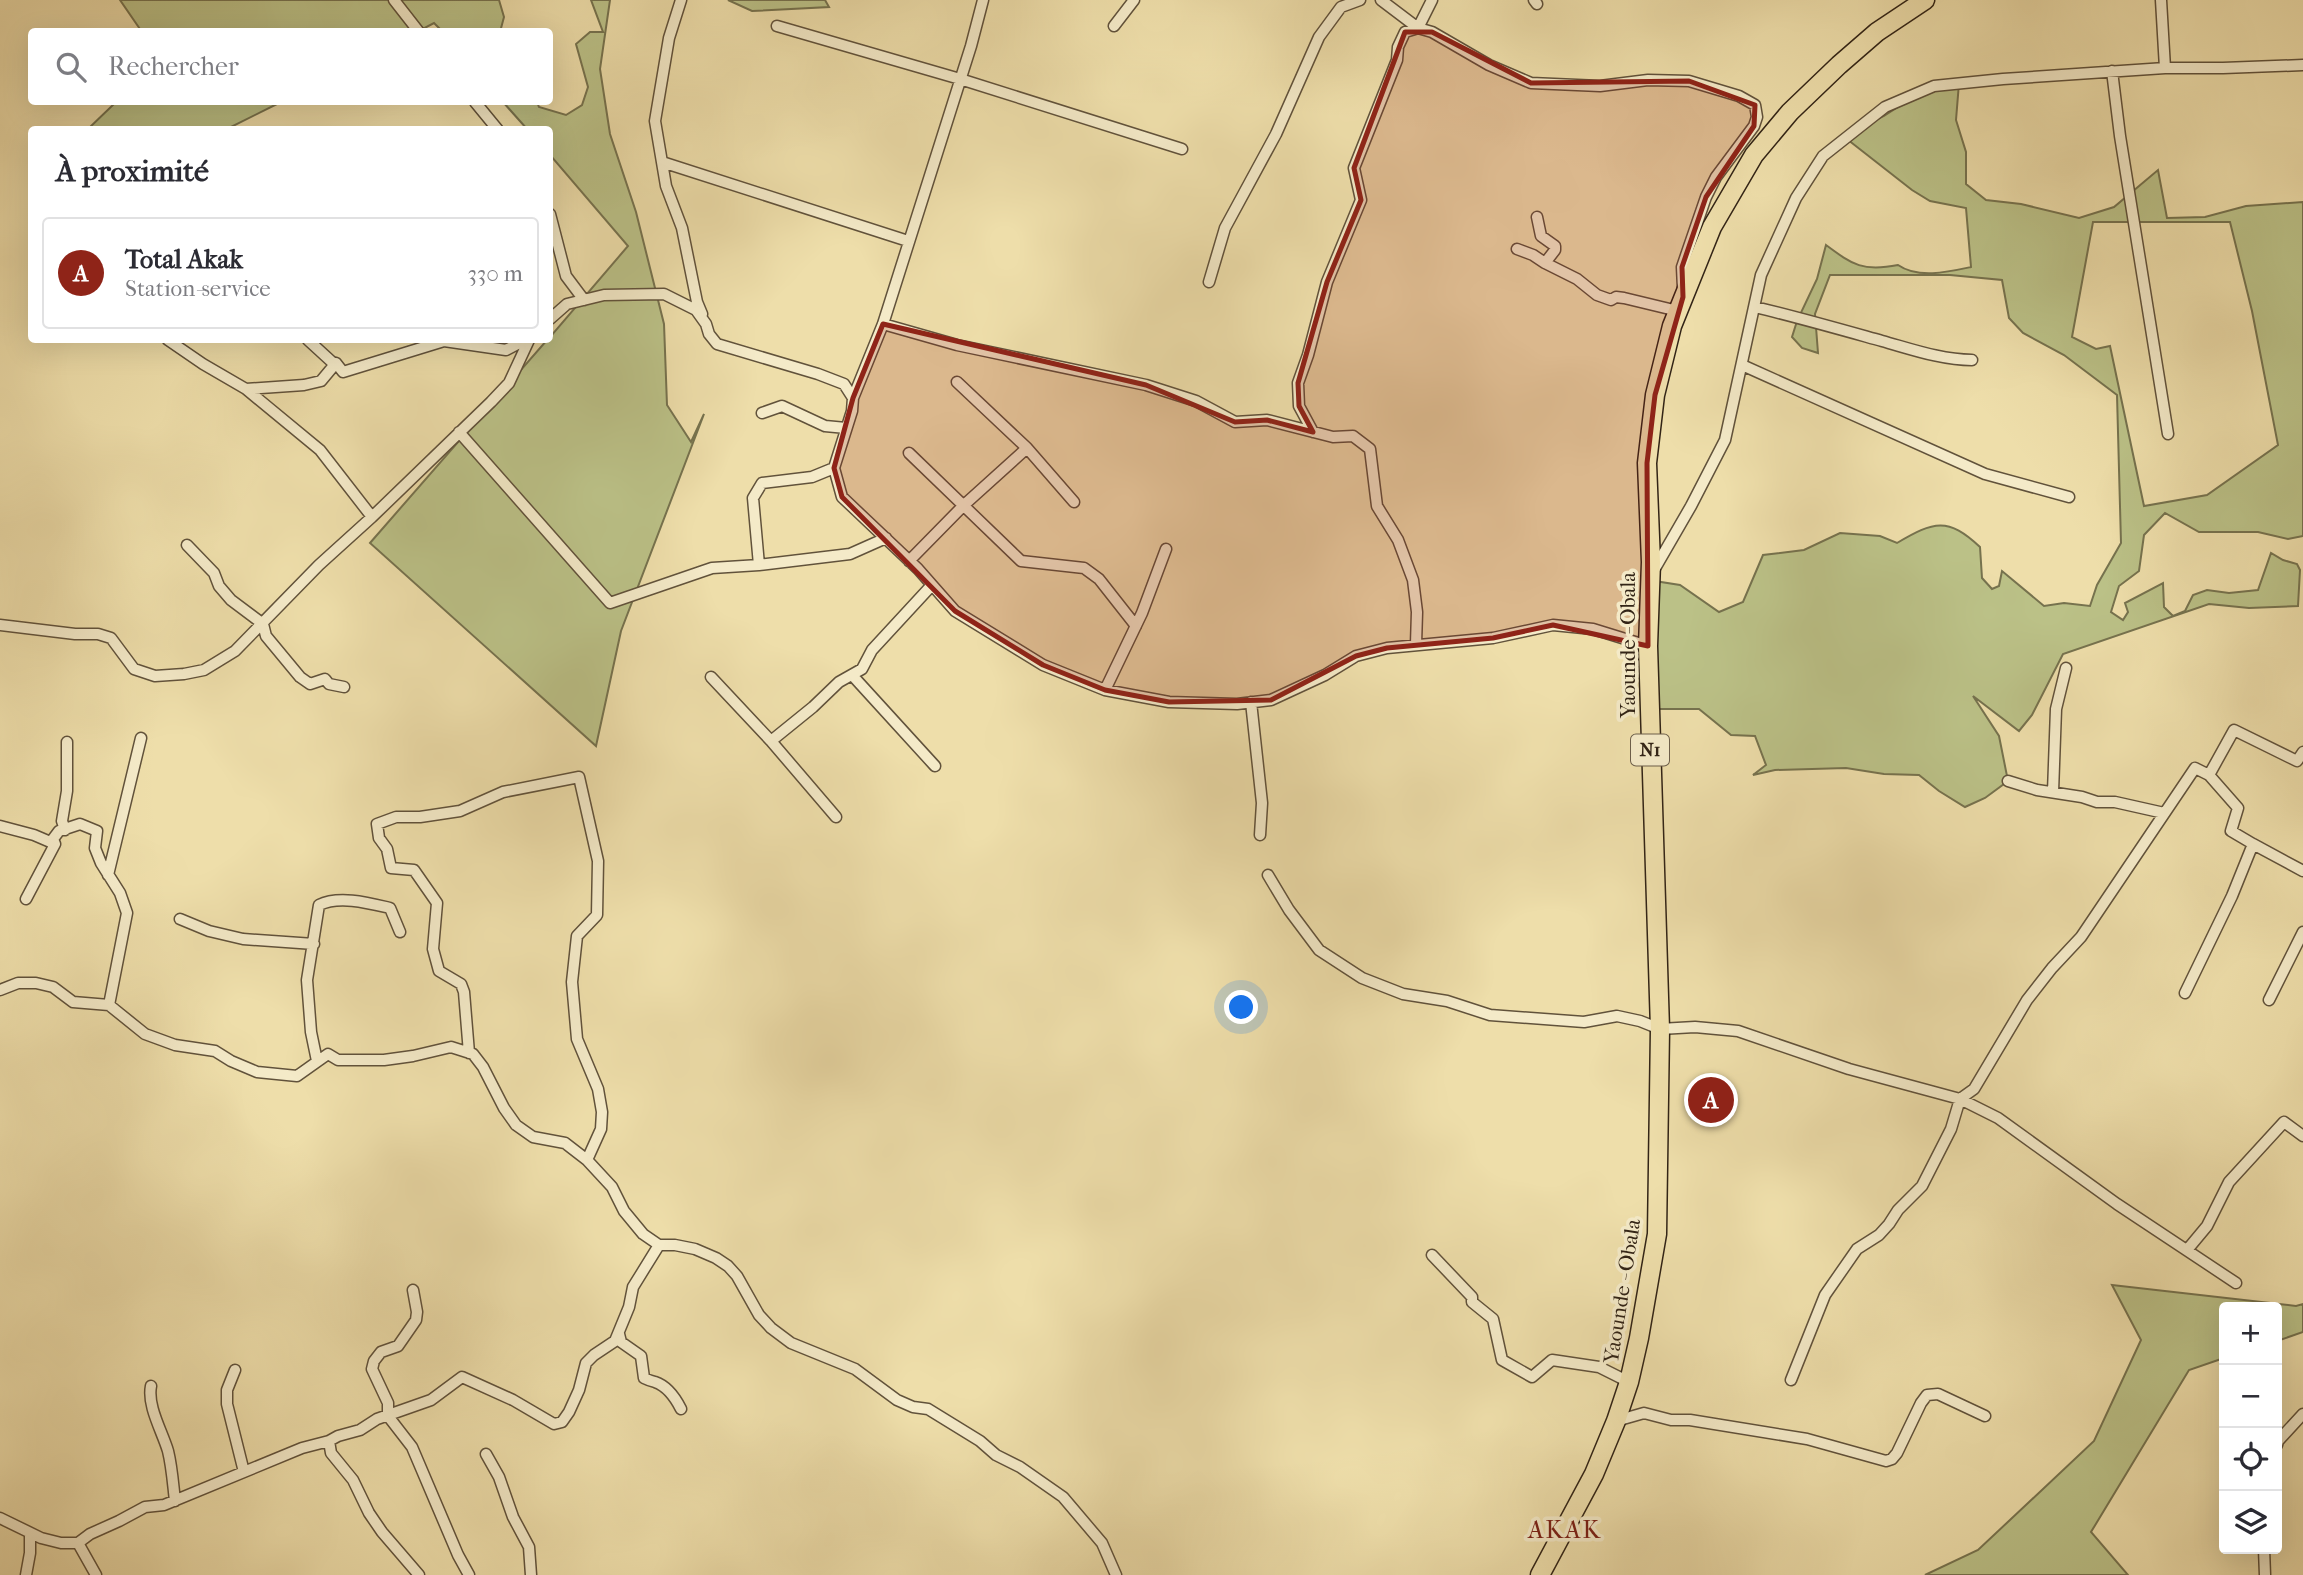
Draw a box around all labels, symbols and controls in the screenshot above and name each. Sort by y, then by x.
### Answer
search box [28,28,553,105]
icon: search [52,48,90,86]
text: Rechercher [108,51,239,82]
text: À proximité [56,154,209,189]
text: Total Akak [125,244,243,275]
text: A [74,260,88,287]
text: 330 m [467,260,523,287]
text: Station-service [125,275,271,302]
street label: Yaounde - Obala [1616,572,1640,719]
road number: N1 [1631,734,1669,765]
your location [1224,990,1258,1024]
pin: A [1688,1074,1734,1126]
street label: Yaounde - Obala [1599,1217,1645,1366]
map controls [2219,1302,2282,1554]
button: + [2219,1302,2282,1365]
button: − [2219,1365,2282,1428]
button: locate [2219,1428,2282,1491]
button: layers [2219,1491,2282,1554]
district label: AKAK [1527,1516,1602,1544]

